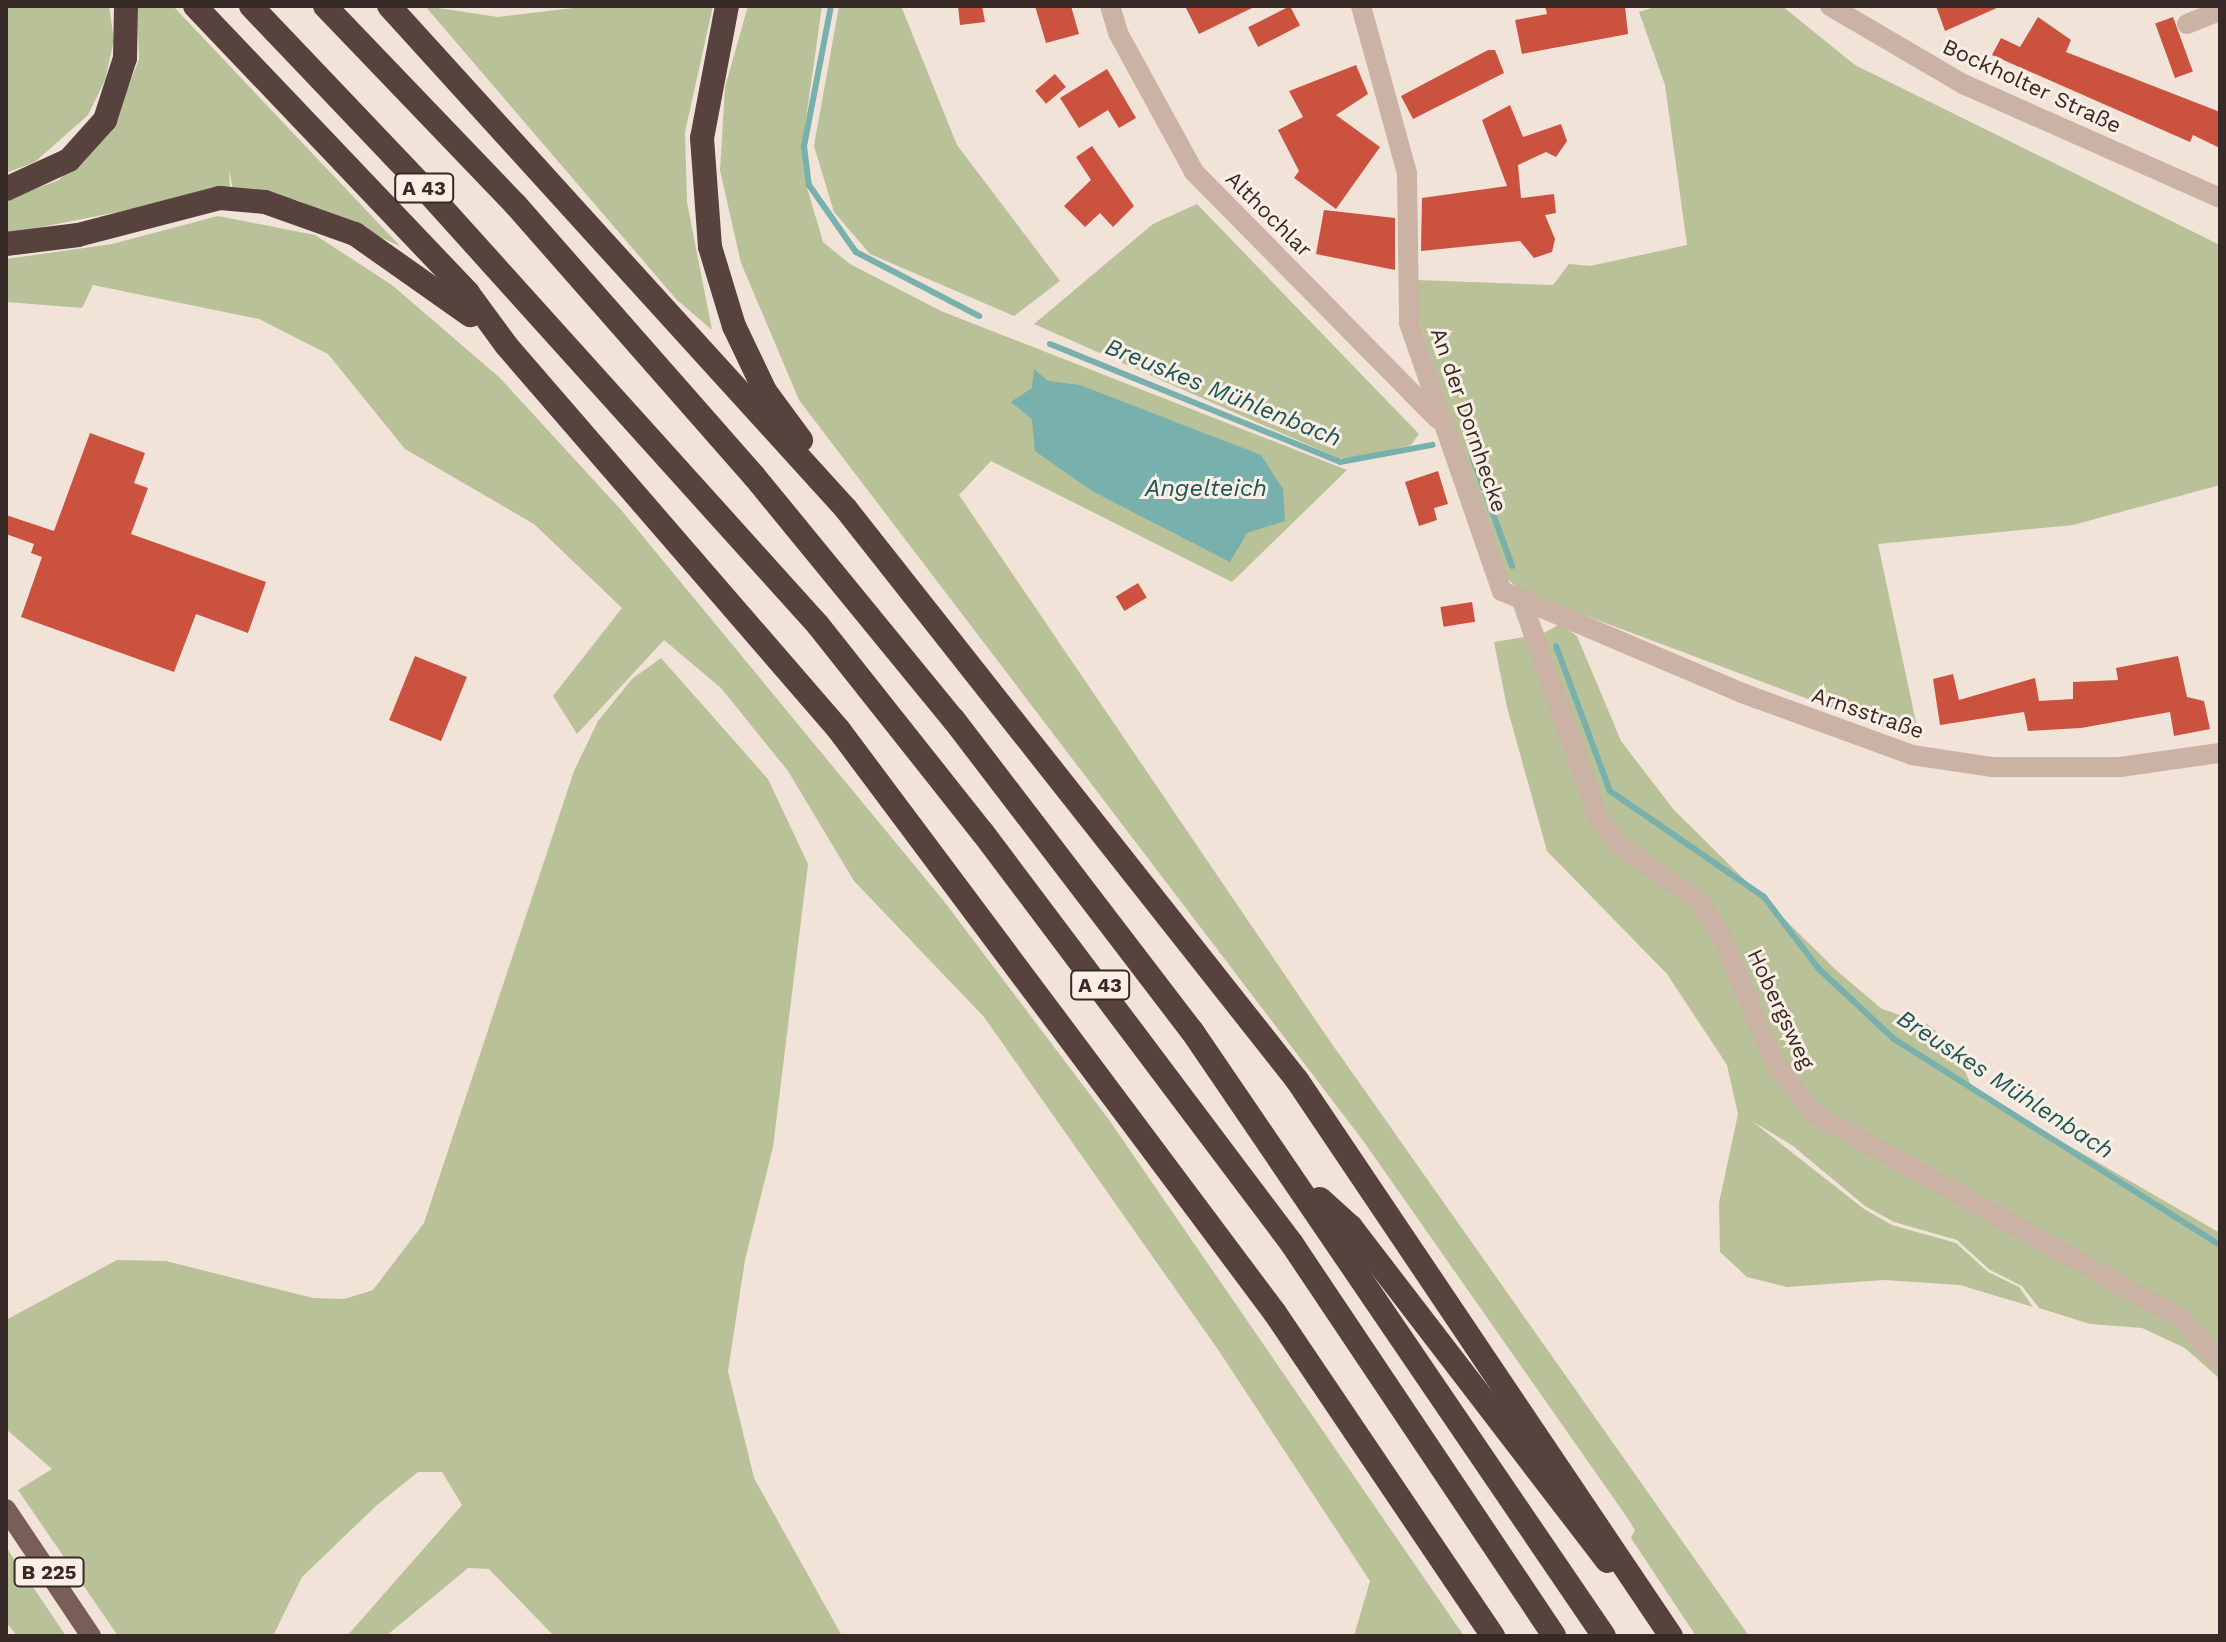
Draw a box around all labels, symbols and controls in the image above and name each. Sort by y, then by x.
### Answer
street label: Bockholter Straße [1938,33,2126,139]
street label: Althochlar [1220,165,1318,263]
road number: A 43 [392,172,456,204]
street label: An der Dornhecke [1425,324,1513,516]
water label: Breuskes Mühlenbach [1101,332,1345,454]
water label: Angelteich [1145,475,1267,503]
street label: Arnsstraße [1808,681,1928,745]
street label: Hobergsweg [1742,945,1820,1073]
road number: A 43 [1068,969,1132,1001]
water label: Breuskes Mühlenbach [1891,1004,2119,1166]
road number: B 225 [13,1556,85,1588]

